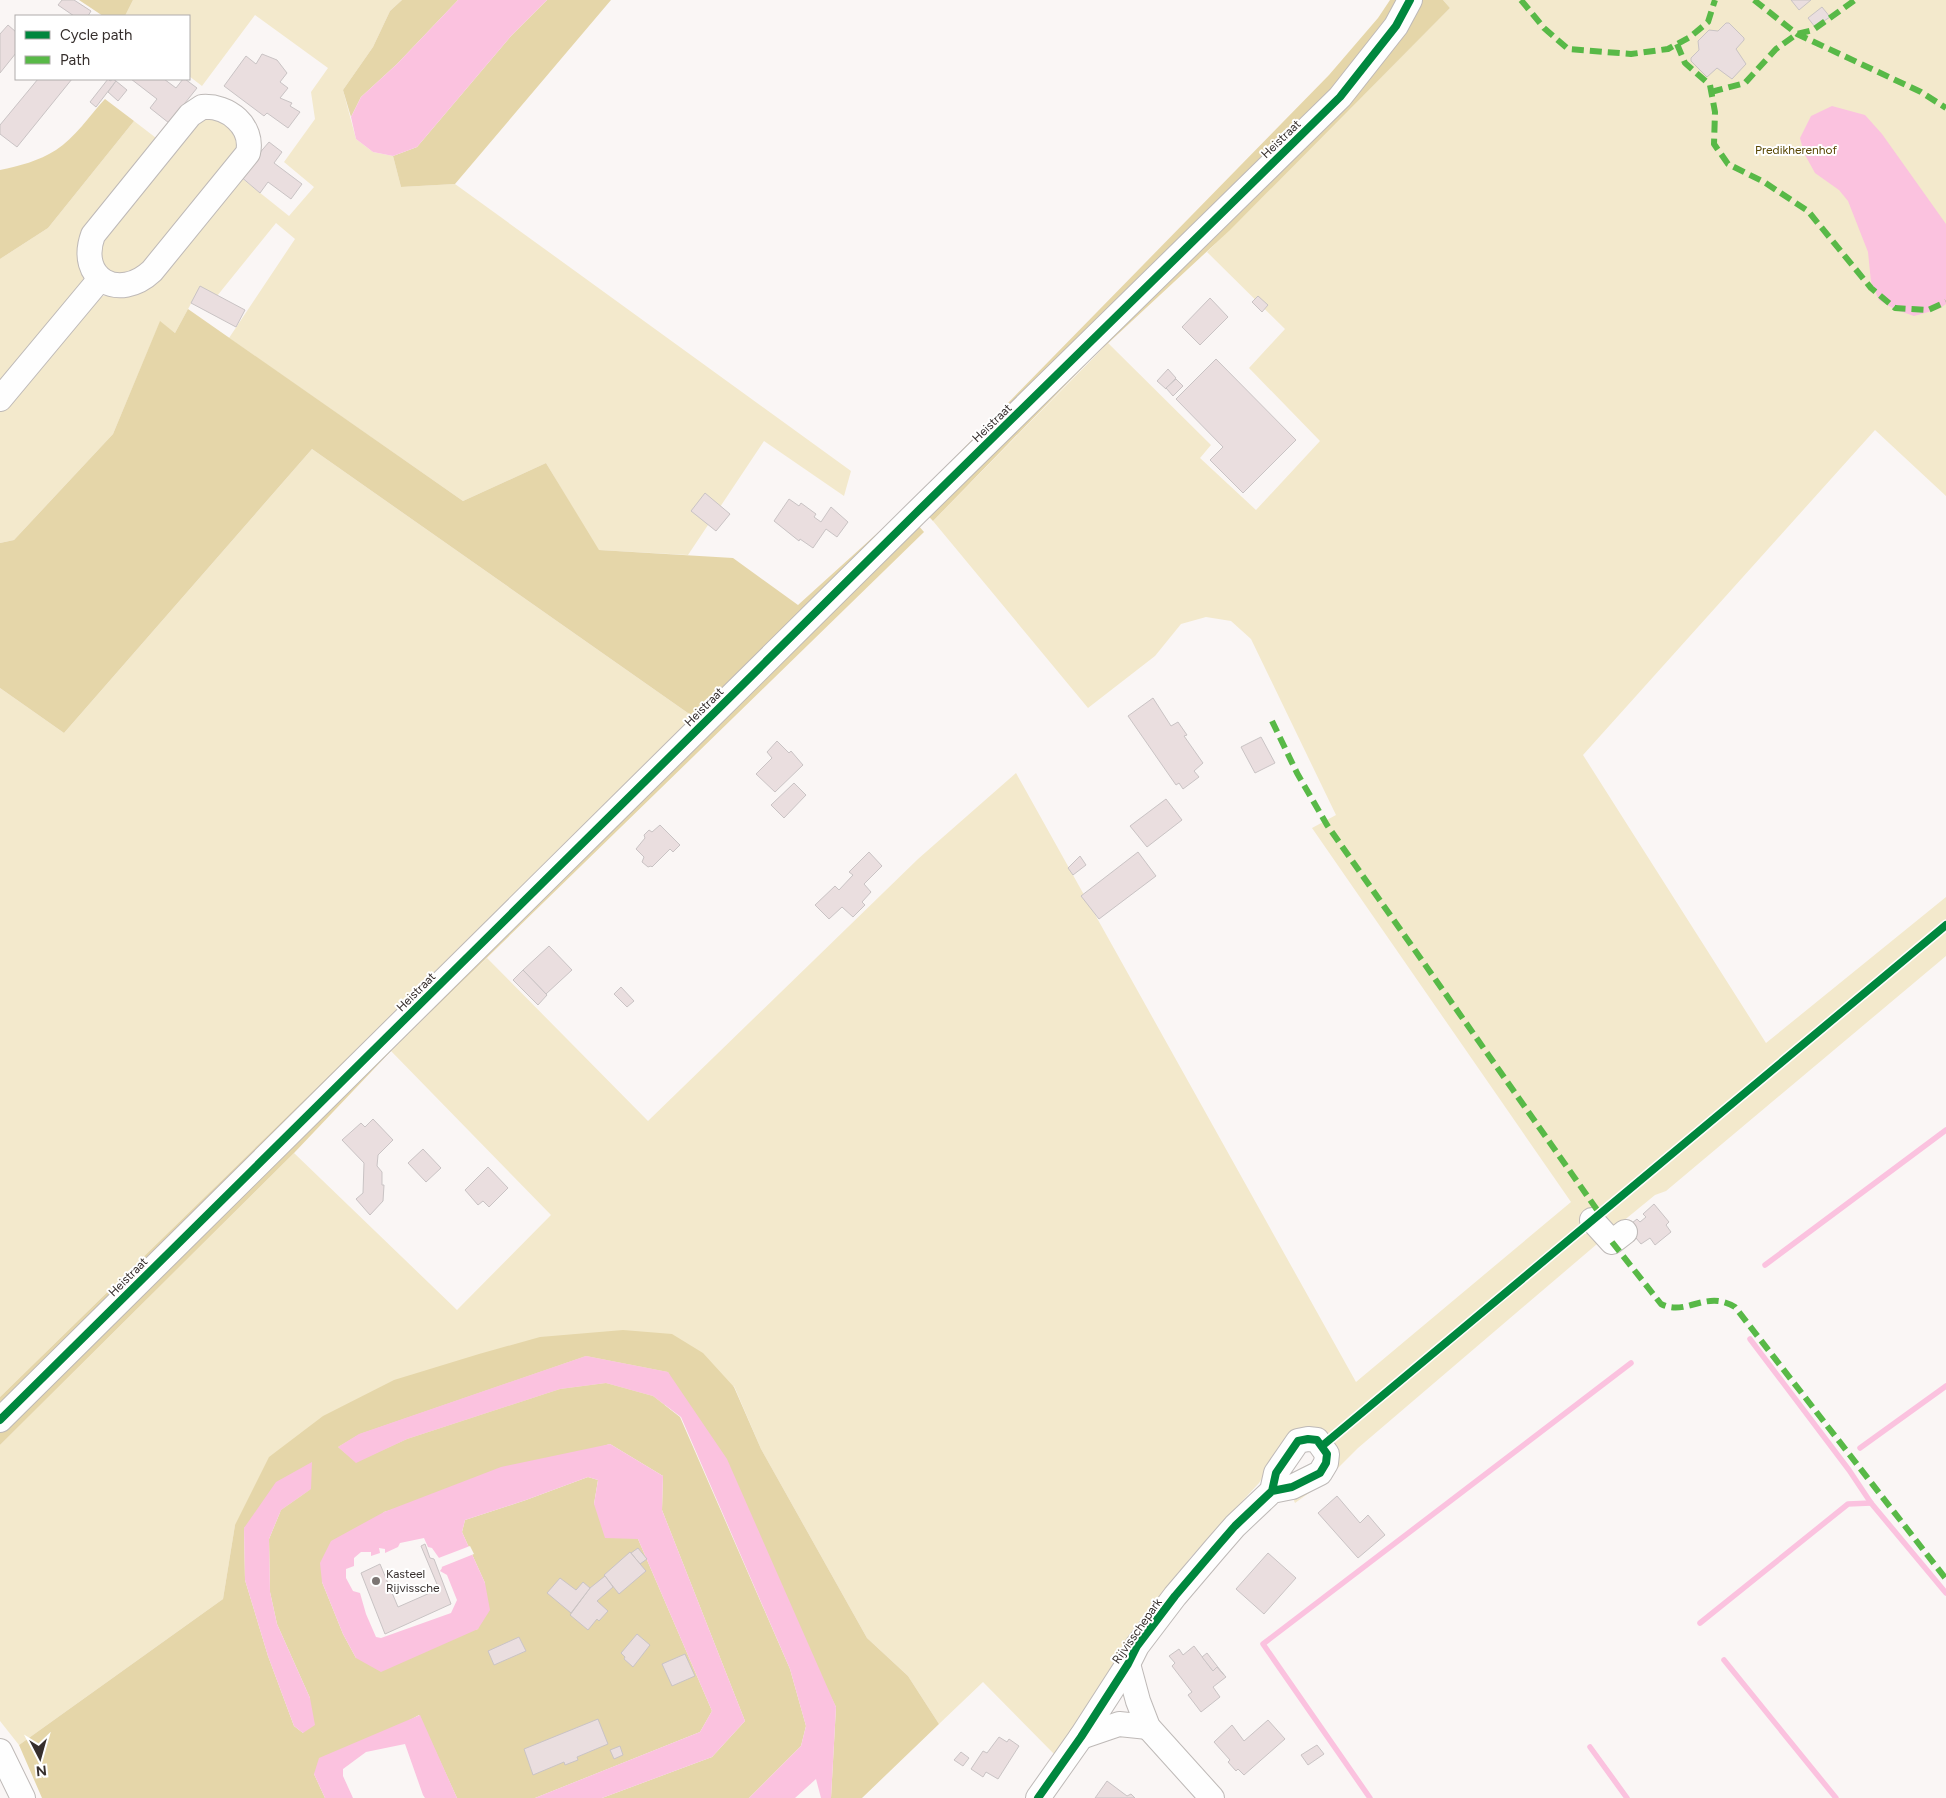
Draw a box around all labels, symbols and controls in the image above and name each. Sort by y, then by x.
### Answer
legend [15,15,190,80]
text: Cycle path [60,26,132,44]
text: Path [60,51,90,69]
street label: Heistraat [1258,117,1304,161]
park label: Predikherenhof [1755,143,1837,157]
street label: Heistraat [969,401,1015,445]
street label: Heistraat [682,684,727,729]
street label: Heistraat [394,969,439,1014]
street label: Heistraat [106,1254,151,1299]
place label: Kasteel Rijvissche [386,1567,440,1595]
marker: Kasteel Rijvissche [370,1575,382,1587]
street label: Rijvisschepark [1109,1595,1165,1666]
north arrow [15,1733,65,1783]
text: N [35,1761,48,1779]

